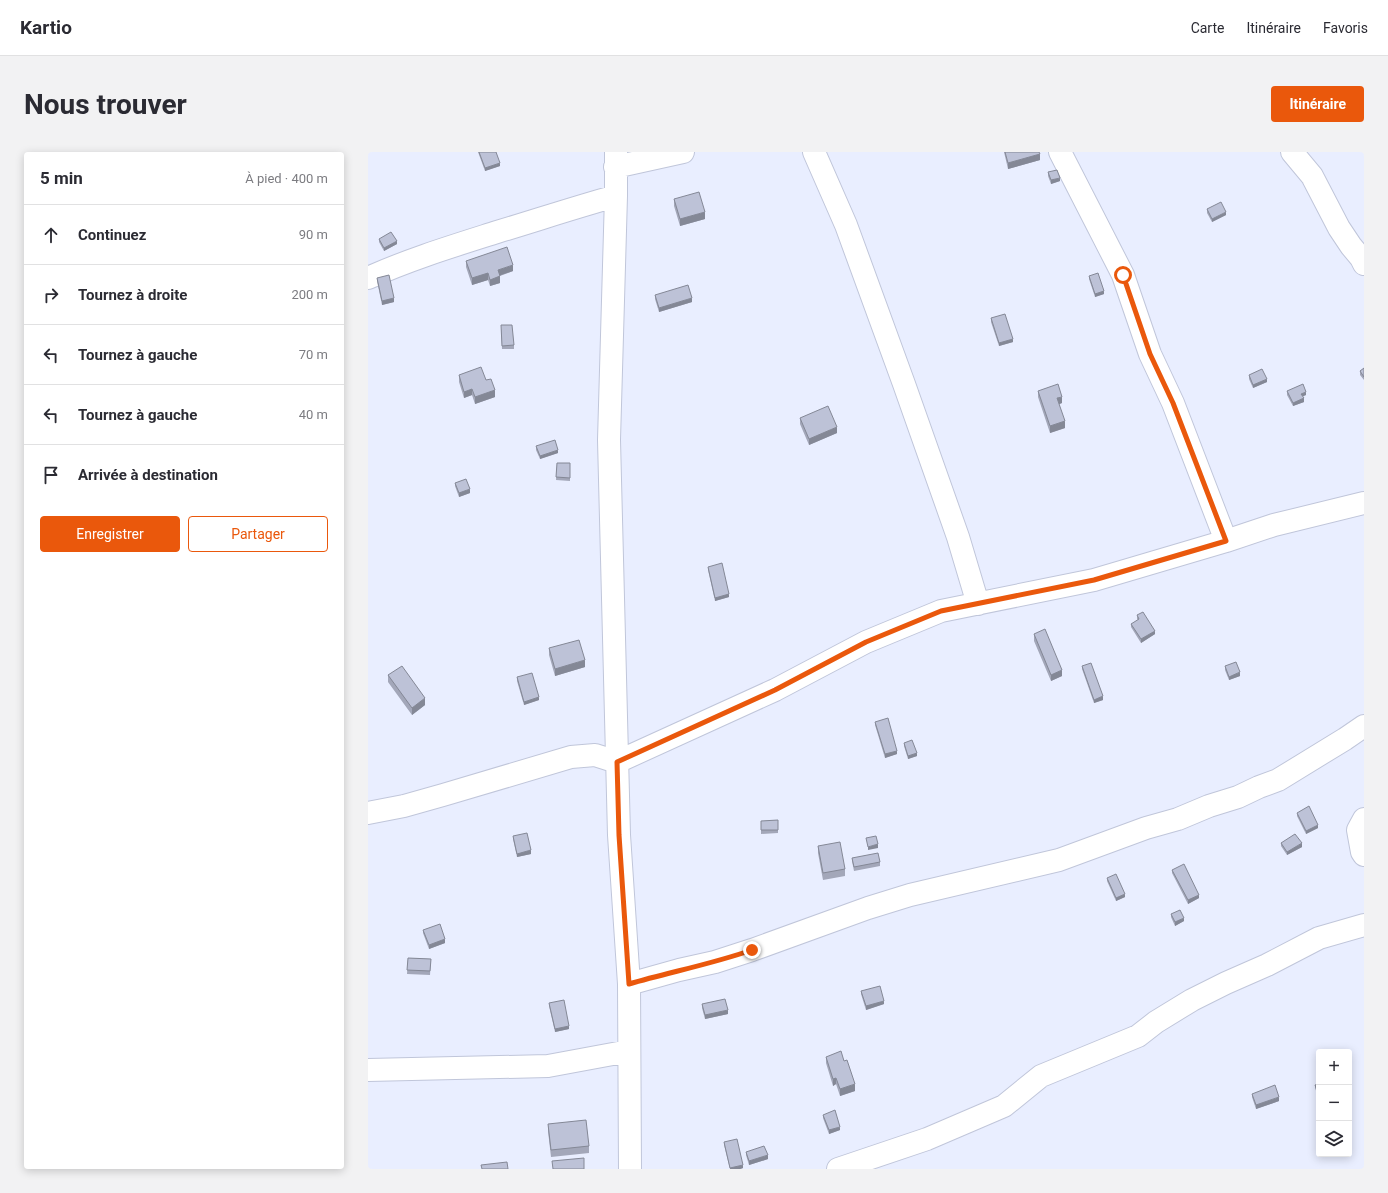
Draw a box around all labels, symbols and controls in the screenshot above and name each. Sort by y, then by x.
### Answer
text: Kartio [20,16,72,39]
text: Carte [1191,20,1224,36]
text: Itinéraire [1246,20,1301,36]
text: Favoris [1323,20,1368,36]
button: Itinéraire [1271,86,1364,122]
text: Nous trouver [24,88,187,121]
text: 5 min [40,168,83,188]
text: À pied · 400 m [245,171,328,186]
icon: ahead [40,224,62,246]
text: Continuez [78,226,146,244]
text: 90 m [299,227,328,242]
route start [1114,266,1132,284]
icon: right [40,284,62,306]
text: Tournez à droite [78,286,187,304]
text: 200 m [291,287,328,302]
icon: left [40,344,62,366]
text: Tournez à gauche [78,346,197,364]
text: 70 m [299,347,328,362]
icon: left [40,404,62,426]
text: Tournez à gauche [78,406,197,424]
text: 40 m [299,407,328,422]
icon: arrive [40,464,62,486]
text: Arrivée à destination [78,466,218,484]
button: Enregistrer [40,516,180,552]
button: Partager [188,516,328,552]
route end [743,941,761,959]
map controls [1316,1049,1352,1157]
button: + [1316,1049,1352,1085]
button: − [1316,1085,1352,1121]
button: layers [1316,1121,1352,1157]

